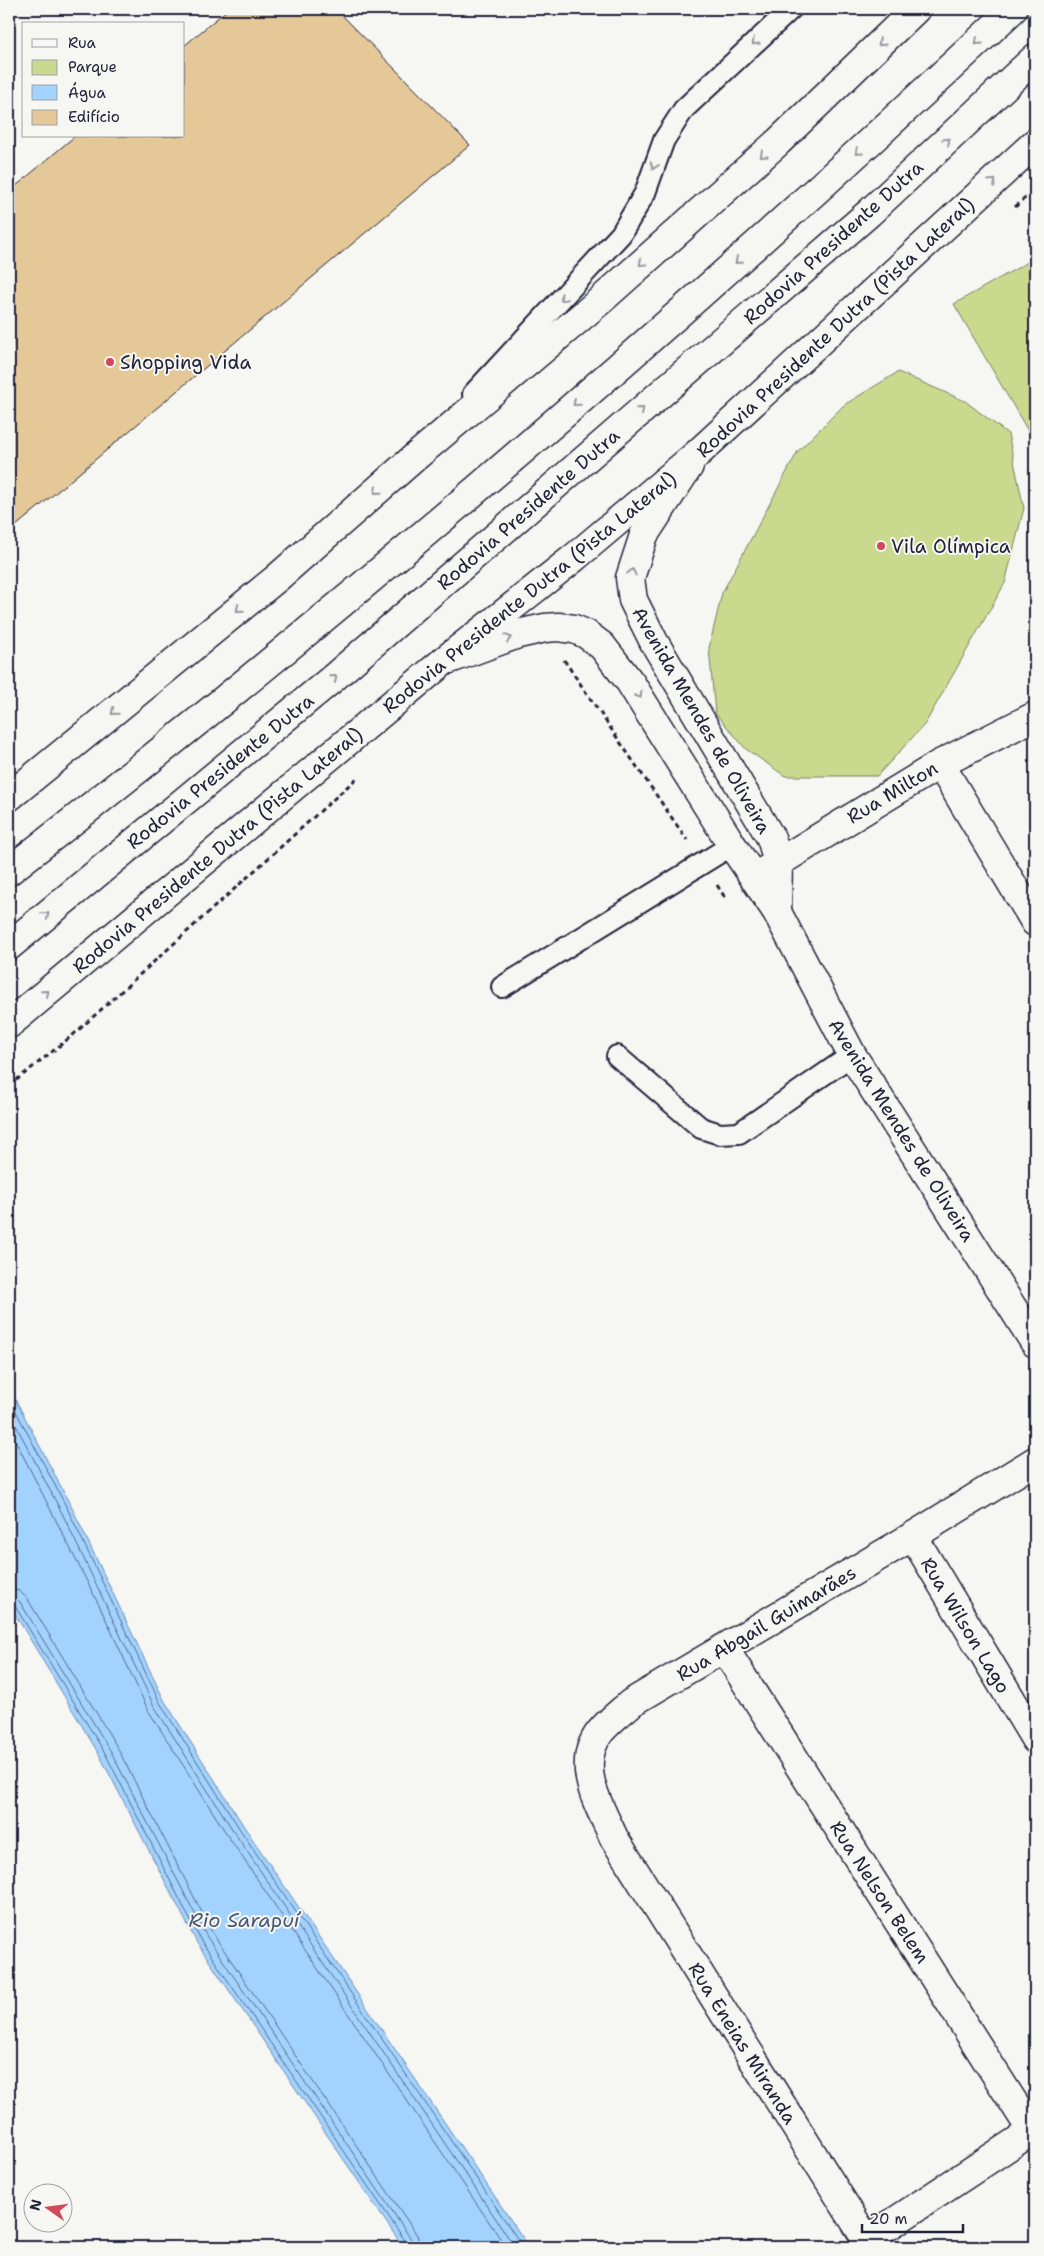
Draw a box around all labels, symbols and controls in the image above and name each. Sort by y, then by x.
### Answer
legend [22,22,185,138]
text: Rua [68,33,97,53]
one-way arrow [752,36,761,45]
one-way arrow [974,36,983,45]
one-way arrow [877,37,886,46]
text: Parque [68,57,117,77]
text: Água [68,82,107,103]
text: Edifício [68,107,120,127]
one-way arrow [941,138,950,147]
one-way arrow [854,146,863,155]
one-way arrow [760,149,769,158]
street label: Rodovia Presidente Dutra [738,155,929,330]
one-way arrow [650,161,660,170]
one-way arrow [988,179,997,188]
street label: Rodovia Presidente Dutra (Pista Lateral) [691,192,980,463]
one-way arrow [734,255,743,264]
one-way arrow [639,257,648,266]
one-way arrow [560,292,569,301]
place label: Shopping Vida [120,350,252,375]
marker: Shopping Vida [104,356,116,368]
one-way arrow [572,397,581,406]
one-way arrow [635,407,644,416]
street label: Rodovia Presidente Dutra [432,423,625,596]
street label: Rodovia Presidente Dutra (Pista Lateral) [377,466,681,719]
one-way arrow [374,485,383,493]
place label: Vila Olímpica [891,534,1011,559]
marker: Vila Olímpica [875,540,887,552]
one-way arrow [626,568,637,577]
street label: Avenida Mendes de Oliveira [626,602,777,838]
one-way arrow [236,604,245,613]
one-way arrow [503,634,512,644]
one-way arrow [328,675,337,684]
street label: Rodovia Presidente Dutra [122,688,319,855]
one-way arrow [632,690,642,699]
one-way arrow [110,707,119,716]
street label: Rodovia Presidente Dutra (Pista Lateral) [67,722,367,979]
street label: Rua Milton [842,756,942,829]
one-way arrow [41,911,50,920]
one-way arrow [40,990,49,998]
street label: Avenida Mendes de Oliveira [823,1014,981,1247]
street label: Rua Wilson Lago [915,1553,1016,1698]
street label: Rua Abgail Guimarães [672,1560,861,1687]
street label: Rua Nelson Belem [824,1816,935,1968]
water label: Rio Sarapuí [189,1907,302,1933]
street label: Rua Eneias Miranda [683,1958,803,2129]
north arrow [22,2184,72,2234]
text: N [25,2197,45,2212]
scale bar [862,2201,963,2233]
text: 20 m [869,2209,908,2229]

